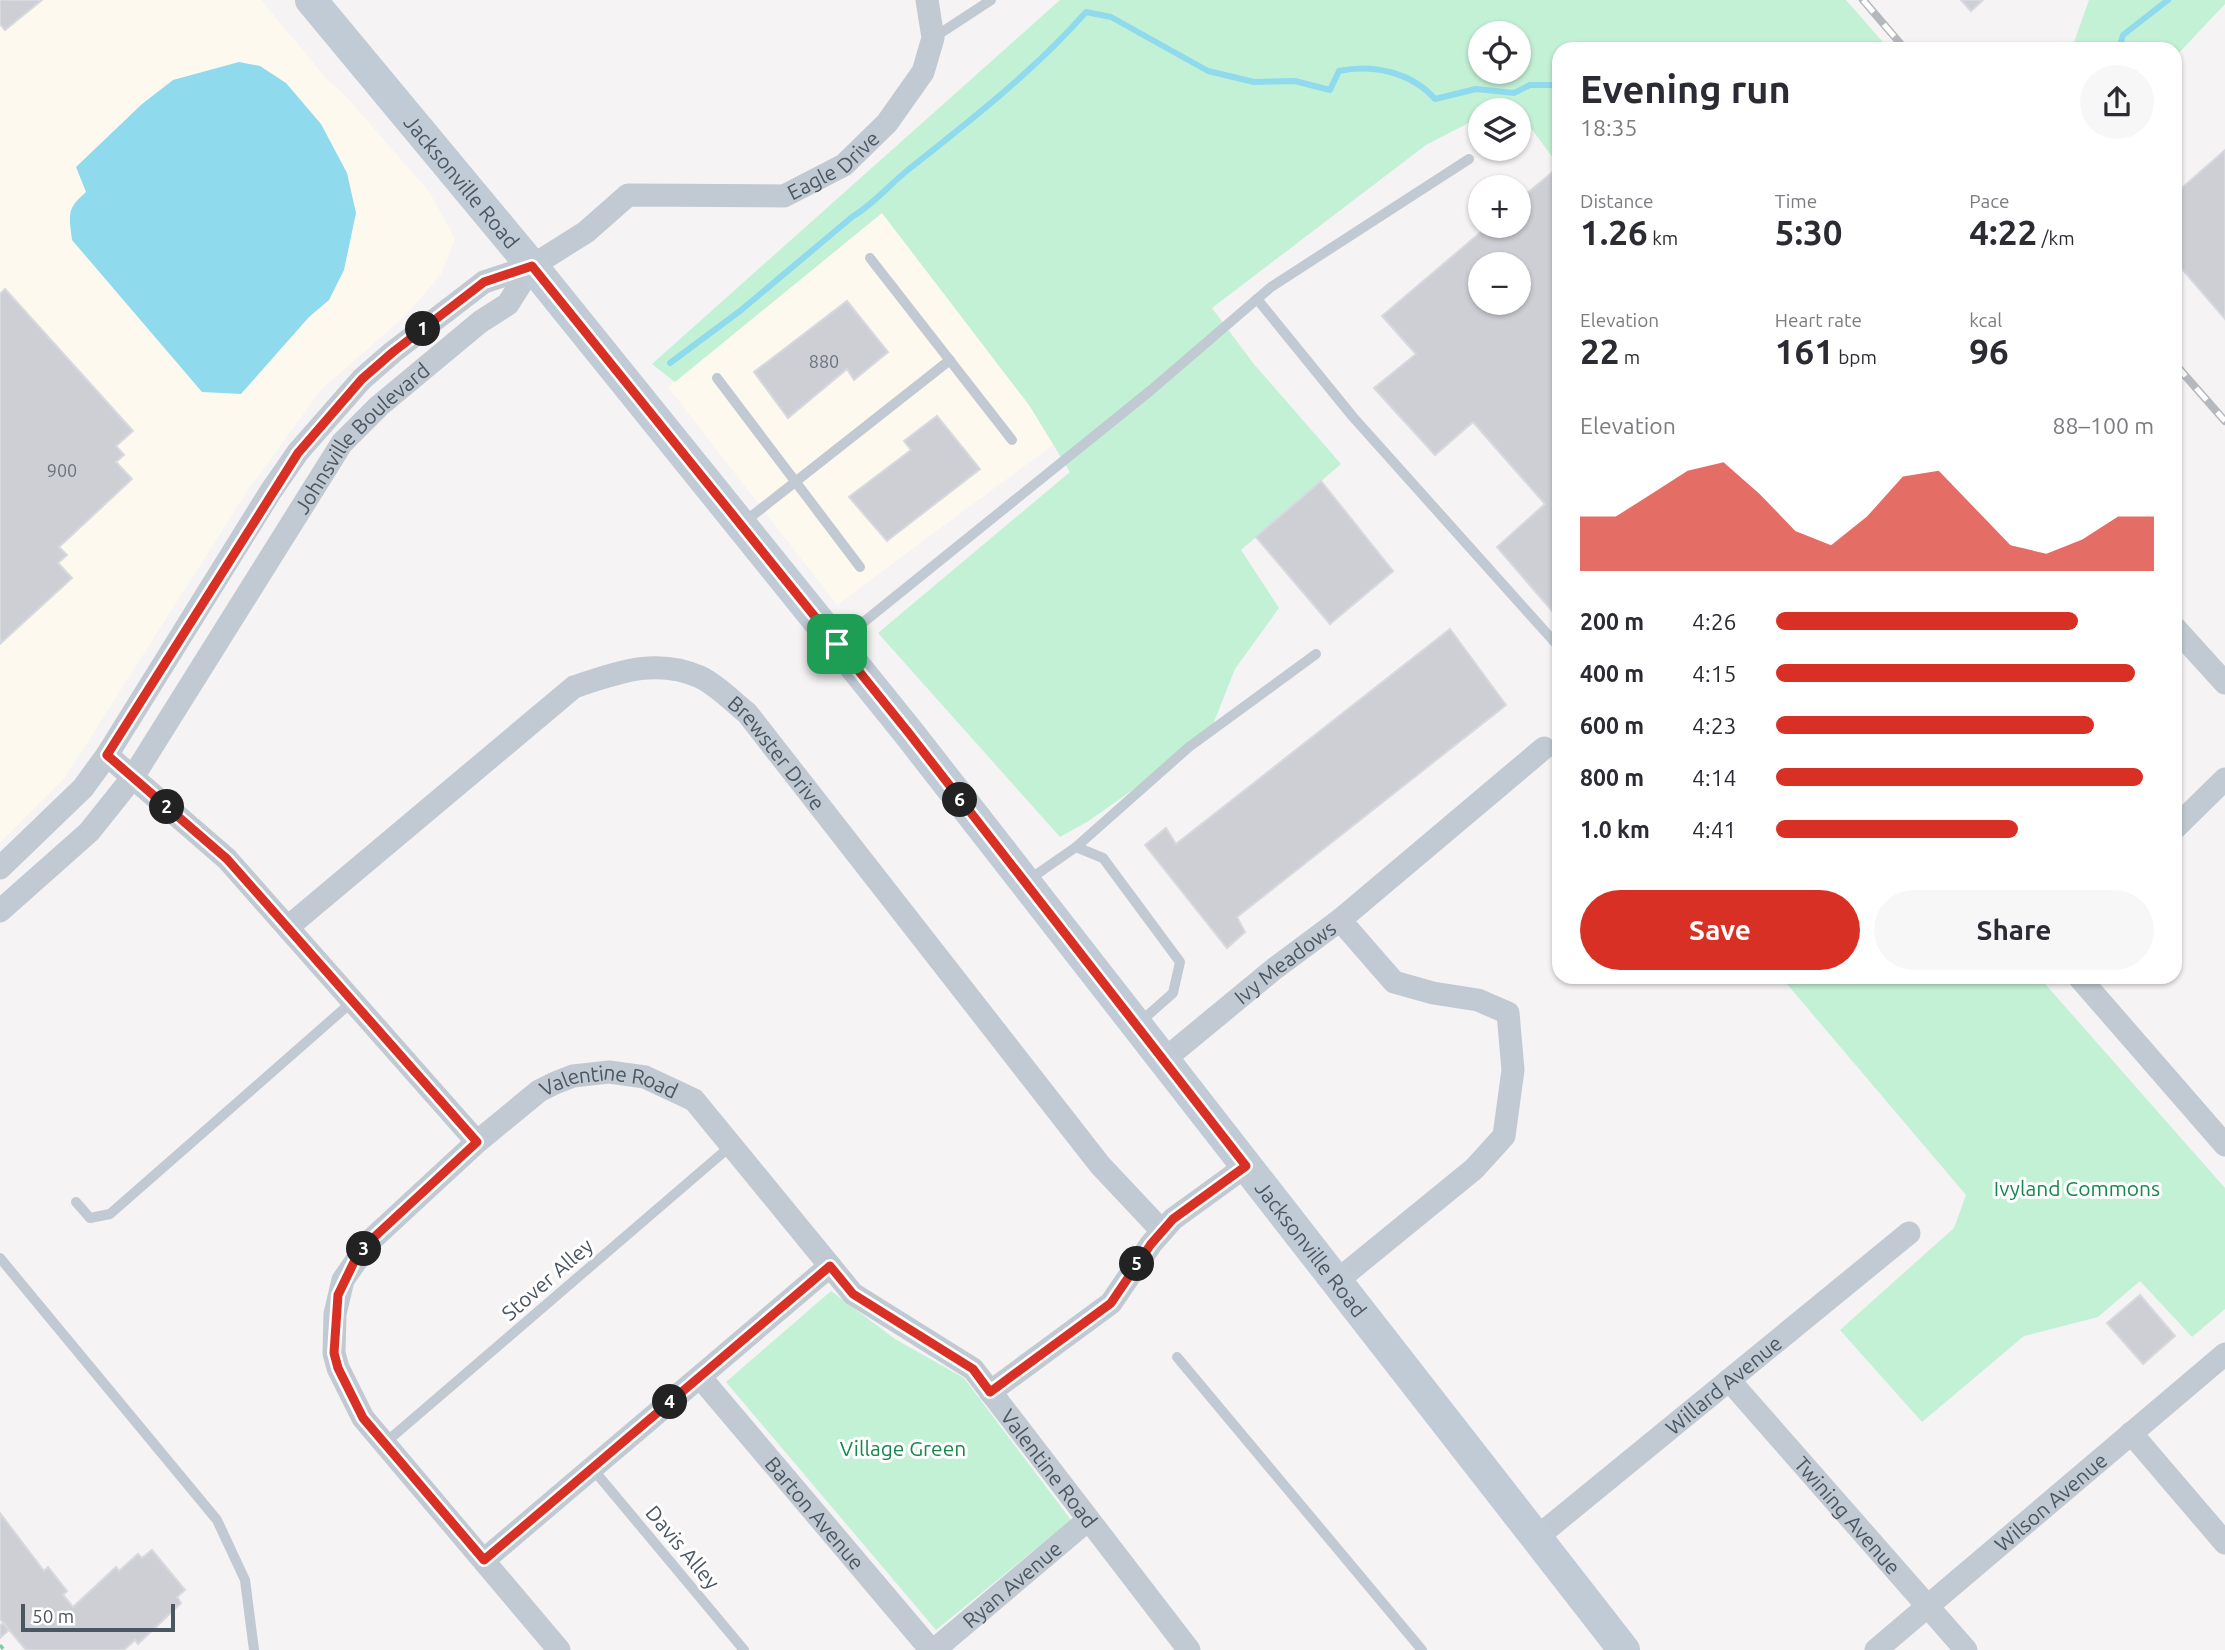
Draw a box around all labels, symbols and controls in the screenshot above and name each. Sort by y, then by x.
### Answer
map controls [1468,21,1531,315]
button: locate [1468,21,1531,84]
button: share [2080,65,2154,139]
text: Evening run [1580,68,1791,110]
button: layers [1468,98,1531,161]
street label: Jacksonville Road [400,110,524,253]
text: 18:35 [1580,115,1638,140]
street label: Eagle Drive [783,126,884,204]
button: + [1468,175,1531,238]
text: Distance [1580,190,1654,212]
text: Time [1775,190,1817,212]
text: Pace [1969,190,2010,212]
text: 1.26 [1580,212,1648,252]
text: 5:30 [1775,212,1843,252]
text: 4:22 [1969,212,2037,252]
text: km [1648,227,1678,249]
text: /km [2037,227,2075,249]
button: − [1468,252,1531,315]
text: Elevation [1580,309,1659,331]
text: Heart rate [1775,309,1862,331]
text: kcal [1969,309,2002,331]
pin: 1 [406,312,440,346]
text: 1 [417,317,428,339]
text: 22 [1580,331,1619,371]
text: 161 [1775,331,1834,371]
text: 96 [1969,331,2009,371]
text: m [1619,346,1640,368]
text: bpm [1834,346,1877,368]
house number: 880 [809,351,839,371]
street label: Johnsville Boulevard [289,357,434,518]
text: Elevation [1580,413,1676,438]
text: 88–100 m [2053,413,2154,438]
house number: 900 [47,460,77,480]
text: 200 m [1580,609,1644,634]
text: 4:26 [1692,609,1737,634]
pin [807,614,867,674]
icon: arrive [818,625,856,663]
text: 400 m [1580,661,1644,686]
text: 4:15 [1692,661,1737,686]
street label: Brewster Drive [723,690,830,815]
text: 600 m [1580,713,1644,738]
text: 4:23 [1692,713,1737,738]
text: 800 m [1580,765,1644,790]
text: 4:14 [1692,765,1737,790]
pin: 6 [942,782,978,818]
text: 6 [954,788,965,810]
pin: 2 [150,790,184,824]
text: 2 [161,795,172,817]
text: 1.0 km [1580,817,1650,842]
text: 4:41 [1692,817,1737,842]
button: Save [1580,890,1860,970]
button: Share [1874,890,2154,970]
street label: Ivy Meadows [1229,916,1340,1009]
street label: Valentine Road [535,1059,682,1103]
street label: Jacksonville Road [1251,1176,1372,1322]
park label: Ivyland Commons [1994,1176,2160,1200]
pin: 3 [346,1232,382,1266]
street label: Stover Alley [497,1233,597,1325]
text: 3 [358,1237,369,1259]
pin: 5 [1120,1246,1154,1282]
text: 5 [1131,1252,1142,1274]
street label: Willard Avenue [1661,1330,1786,1439]
pin: 4 [652,1384,688,1420]
text: 4 [664,1390,675,1412]
street label: Valentine Road [996,1404,1102,1532]
park label: Village Green [840,1436,966,1460]
street label: Wilson Avenue [1990,1448,2112,1556]
street label: Barton Avenue [761,1452,869,1574]
street label: Twining Avenue [1790,1452,1906,1579]
street label: Davis Alley [641,1501,725,1593]
street label: Ryan Avenue [958,1536,1066,1633]
scale bar [21,1601,175,1633]
text: 50 m [32,1605,74,1627]

